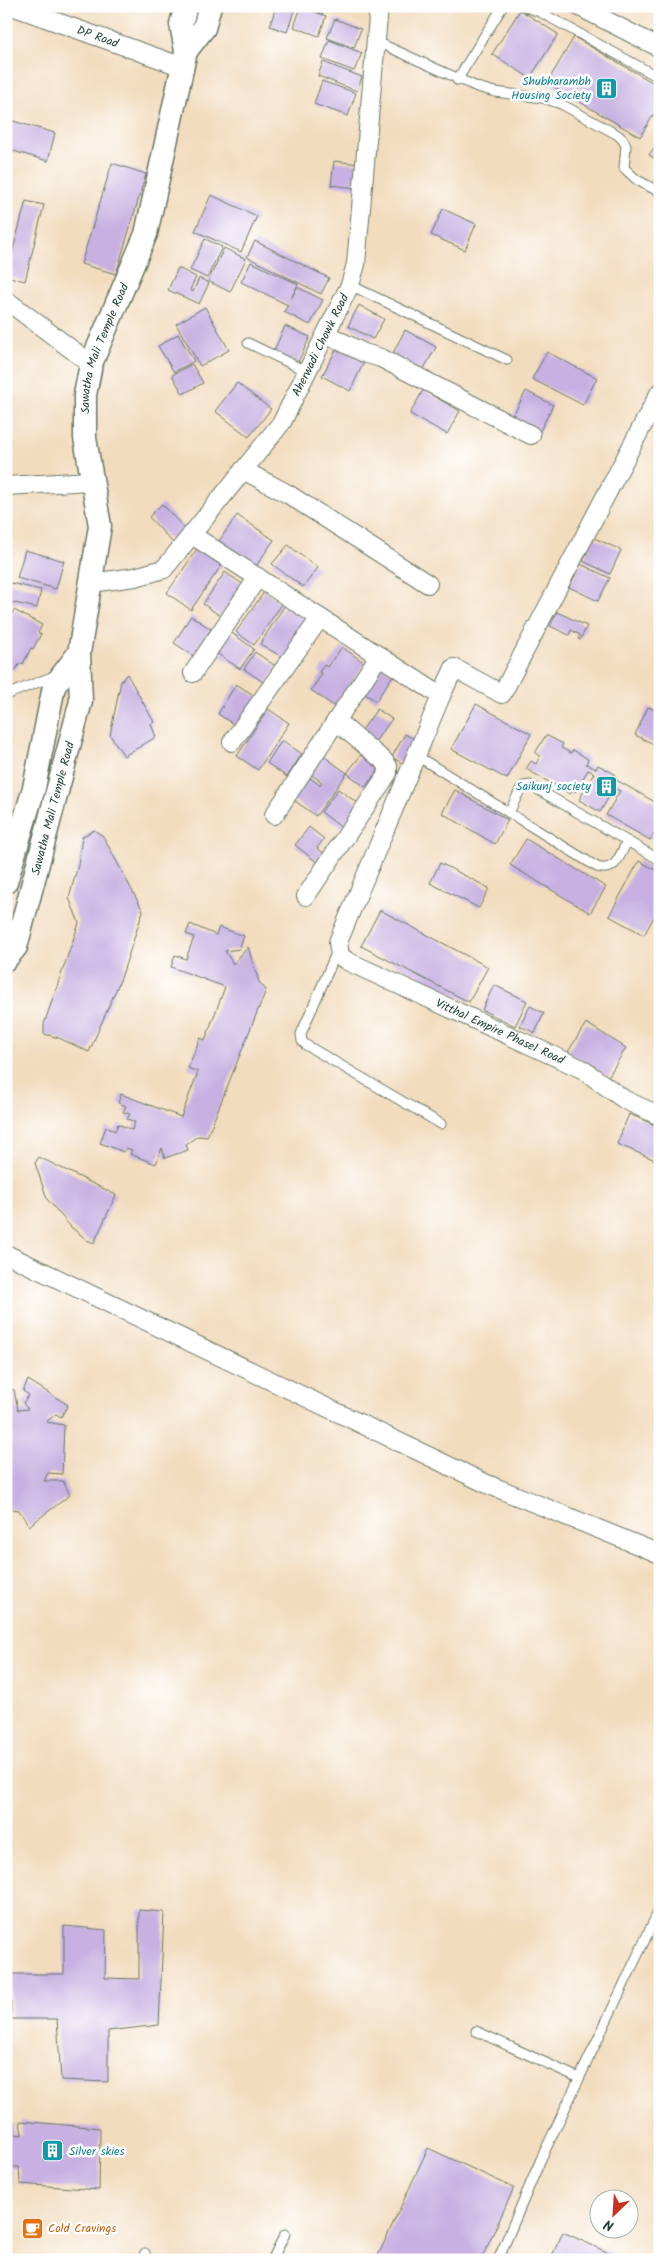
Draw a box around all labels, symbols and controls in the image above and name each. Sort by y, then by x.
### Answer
street label: DP Road [74,21,122,54]
place label: Shubharambh Housing Society [511,72,591,105]
building icon: Shubharambh Housing Society [595,76,619,100]
street label: Sawatha Mali Temple Road [76,279,135,414]
street label: Aherwadi Chowk Road [287,290,355,400]
street label: Sawatha Mali Temple Road [26,739,80,877]
building icon: Saikunj society [595,774,619,798]
place label: Saikunj society [516,777,591,796]
street label: Vitthal Empire Phase1 Road [433,994,568,1070]
building icon: Silver skies [41,2139,65,2163]
place label: Silver skies [69,2142,125,2161]
north arrow [588,2188,638,2238]
text: N [600,2213,618,2237]
cafe icon: Cold Cravings [20,2216,44,2240]
place label: Cold Cravings [48,2219,116,2238]

